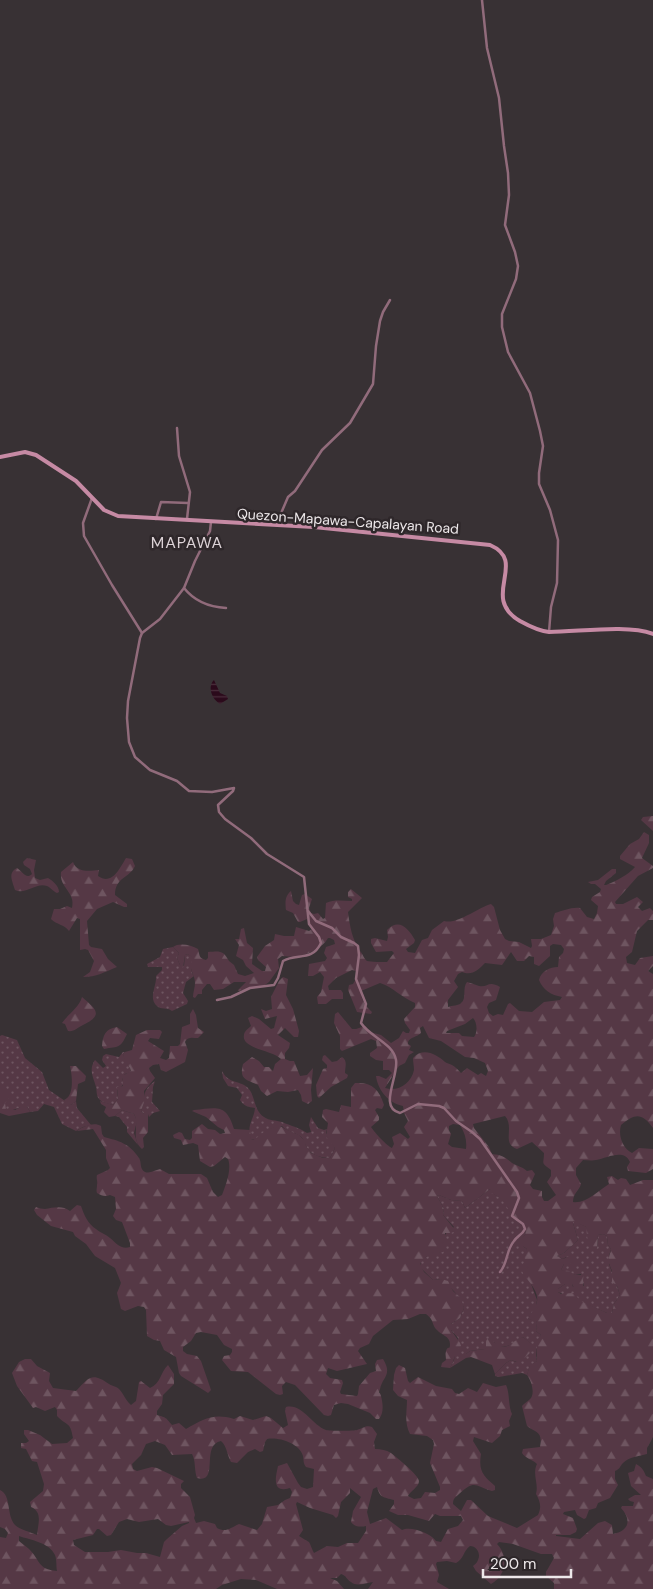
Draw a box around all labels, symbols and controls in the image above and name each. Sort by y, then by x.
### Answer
street label: Quezon-Mapawa-Capalayan Road [237,504,459,538]
district label: MAPAWA [151,532,223,553]
scale bar [483,1546,570,1578]
text: 200 m [490,1554,536,1574]

